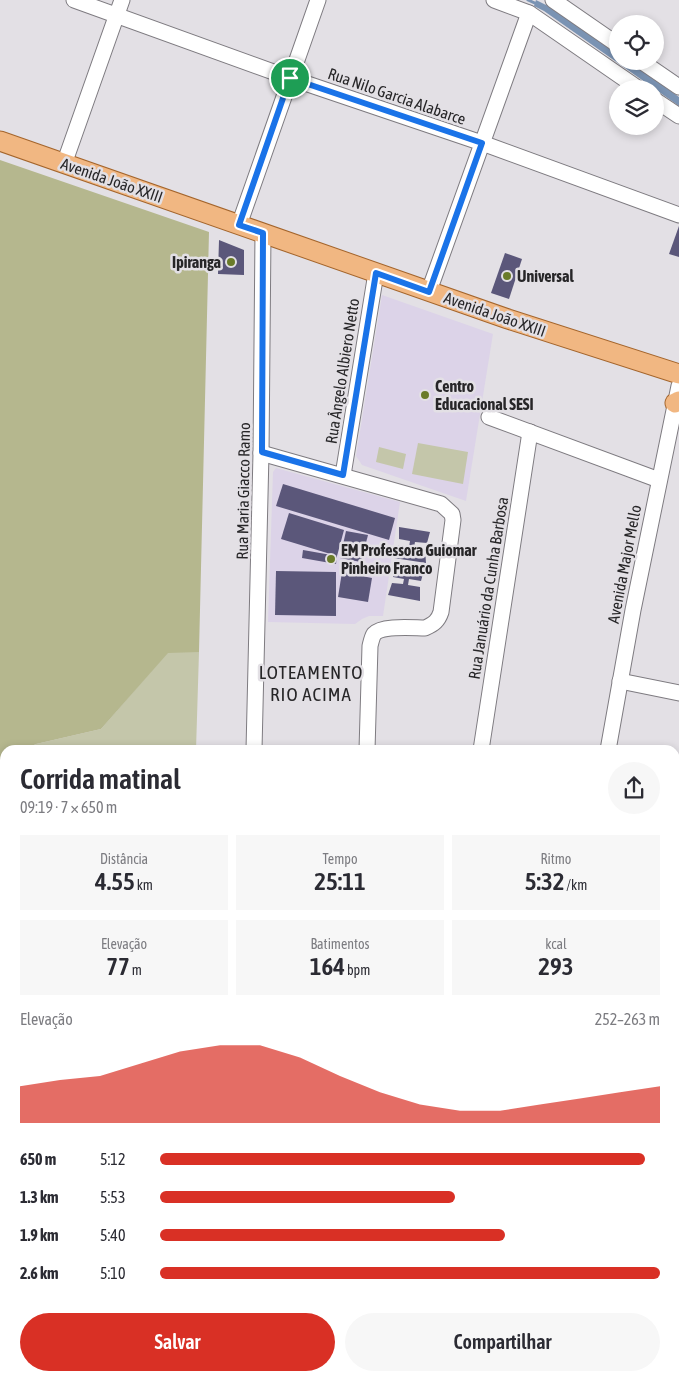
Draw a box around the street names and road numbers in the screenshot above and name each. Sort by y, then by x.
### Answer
street label: Rua Nilo Garcia Alabarce [326,64,468,128]
street label: Avenida João XXIII [59,154,165,206]
street label: Avenida João XXIII [442,288,548,340]
street label: Rua Ângelo Albiero Netto [322,297,363,445]
street label: Rua Maria Giacco Ramo [233,422,253,560]
street label: Rua Januário da Cunha Barbosa [465,496,511,680]
street label: Avenida Major Mello [604,503,645,625]

